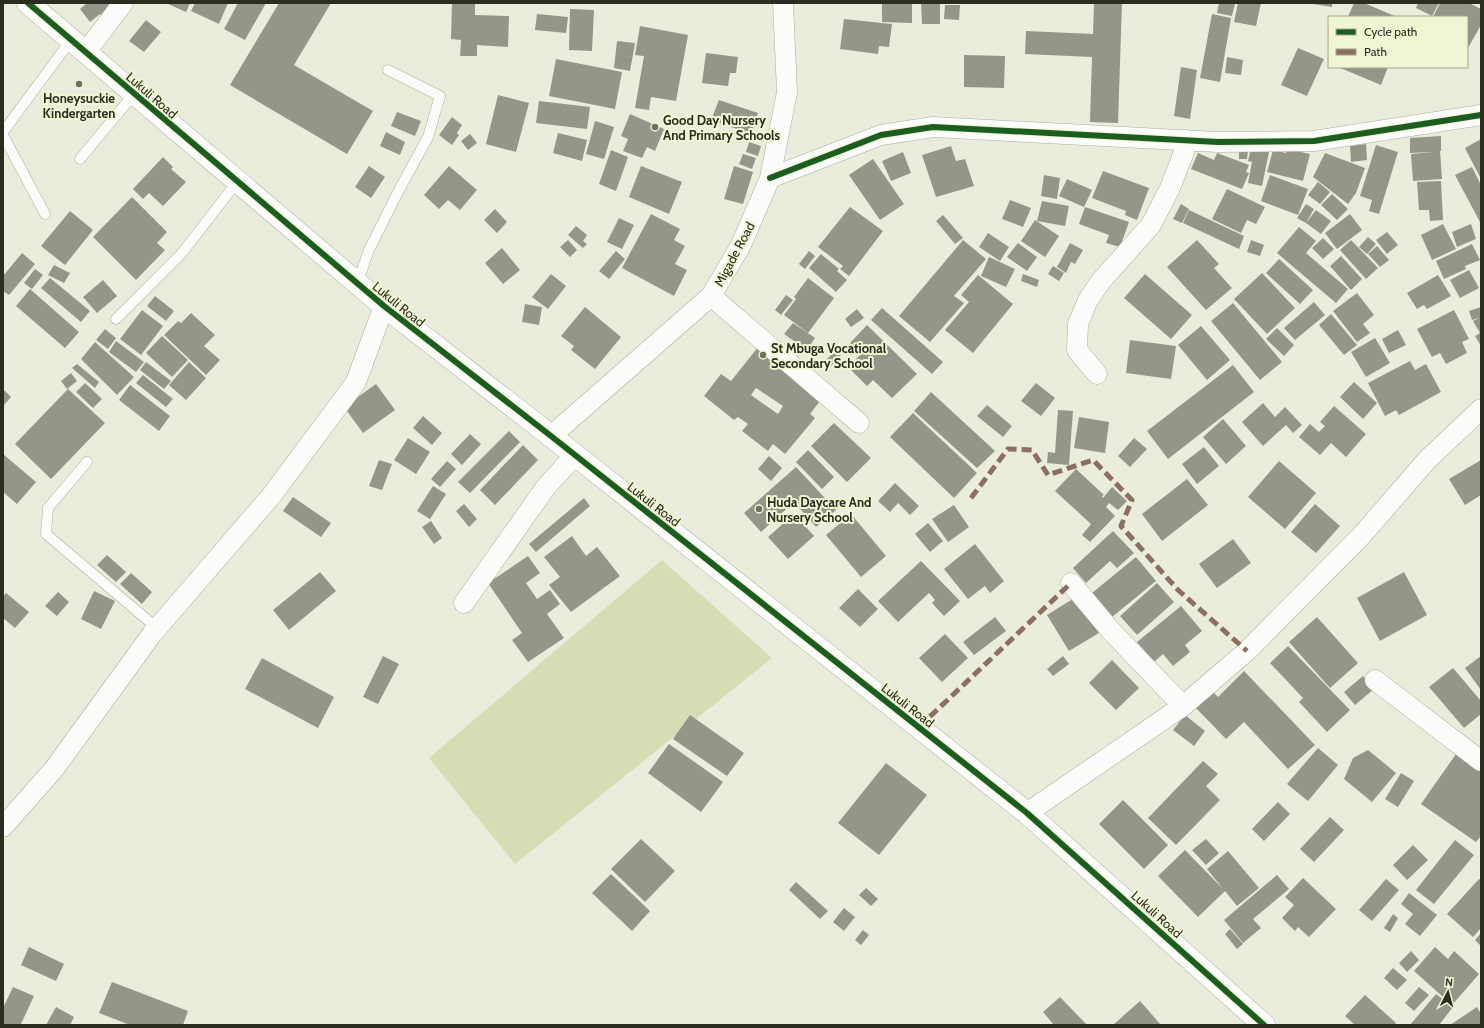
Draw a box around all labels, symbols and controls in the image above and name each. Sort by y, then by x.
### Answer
legend [1328,16,1468,68]
text: Cycle path [1364,24,1417,39]
text: Path [1364,44,1387,59]
street label: Lukuli Road [123,68,181,122]
marker: Honeysuckie Kindergarten [74,79,84,89]
place label: Honeysuckie Kindergarten [43,90,115,121]
place label: Good Day Nursery And Primary Schools [663,112,781,143]
marker: Good Day Nursery And Primary Schools [650,122,660,132]
street label: Migade Road [710,219,758,289]
street label: Lukuli Road [370,278,428,330]
place label: St Mbuga Vocational Secondary School [771,340,887,371]
marker: St Mbuga Vocational Secondary School [758,350,768,360]
street label: Lukuli Road [624,478,684,530]
place label: Huda Daycare And Nursery School [767,494,872,525]
marker: Huda Daycare And Nursery School [754,504,764,514]
street label: Lukuli Road [878,679,938,731]
street label: Lukuli Road [1128,887,1186,941]
north arrow [1428,972,1468,1012]
text: N [1444,975,1454,989]

